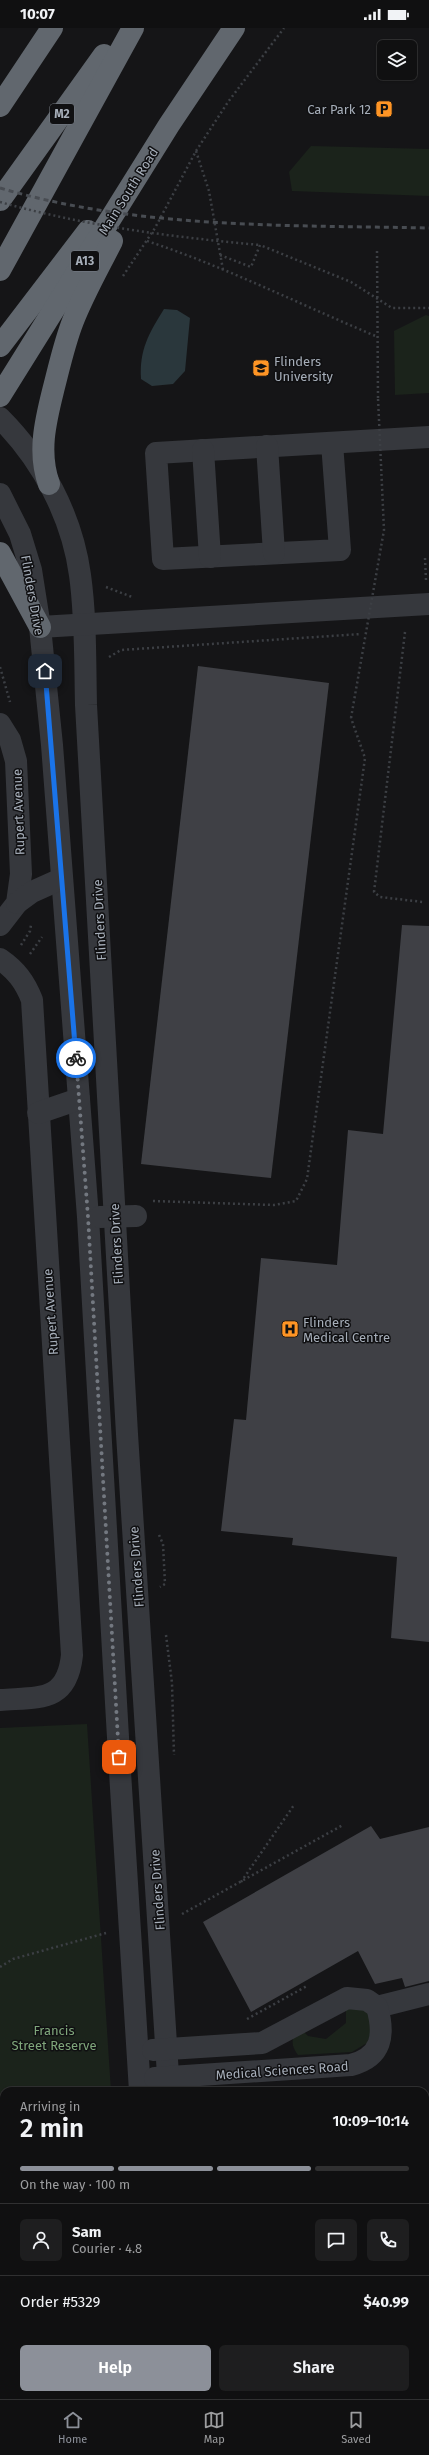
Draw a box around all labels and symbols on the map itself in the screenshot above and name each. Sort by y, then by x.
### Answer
parking icon: Car Park 12 [374,99,394,119]
place label: Car Park 12 [307,102,371,117]
road number: M2 [50,104,74,124]
street label: Main South Road [96,145,161,238]
road number: A13 [71,251,99,271]
place label: Flinders University [274,354,334,384]
school or university icon: Flinders University [251,358,271,378]
street label: Flinders Drive [18,554,47,636]
pin [28,654,62,688]
street label: Rupert Avenue [9,768,28,855]
street label: Flinders Drive [90,879,109,961]
courier [56,1038,96,1078]
street label: Flinders Drive [107,1203,126,1285]
street label: Rupert Avenue [40,1268,61,1356]
place label: Flinders Medical Centre [303,1315,390,1345]
hospital icon: Flinders Medical Centre [280,1319,300,1339]
street label: Flinders Drive [126,1526,147,1608]
pin [102,1740,136,1774]
street label: Flinders Drive [147,1849,168,1931]
park label: Francis Street Reserve [11,2023,97,2053]
street label: Medical Sciences Road [215,2058,349,2083]

